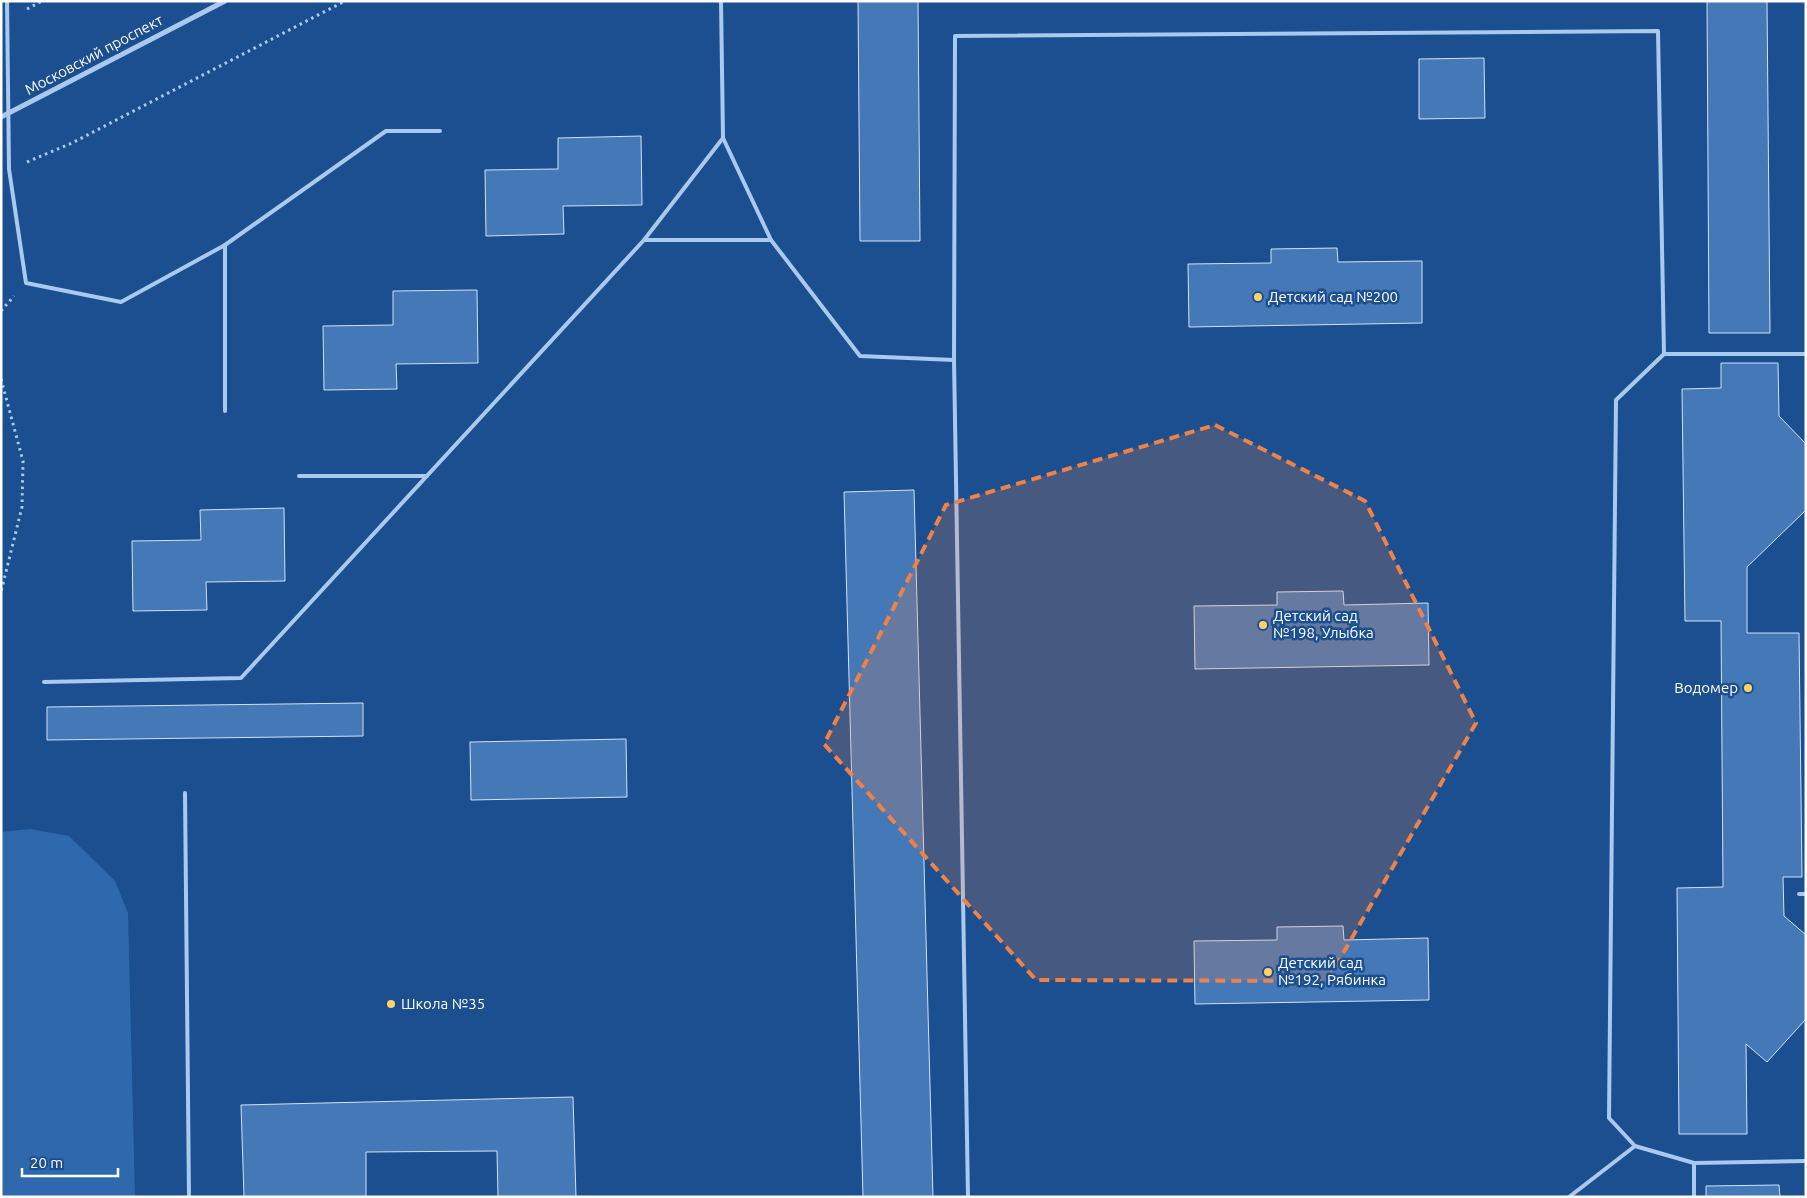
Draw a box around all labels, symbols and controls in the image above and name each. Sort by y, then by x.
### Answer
street label: Московский проспект [22,11,166,98]
place label: Детский сад №200 [1268,288,1398,305]
marker: Детский сад №200 [1252,291,1264,303]
place label: Детский сад №198, Улыбка [1273,607,1374,641]
marker: Детский сад №198, Улыбка [1257,619,1269,631]
place label: Водомер [1674,679,1738,696]
marker: Водомер [1742,682,1754,694]
place label: Детский сад №192, Рябинка [1278,954,1386,988]
marker: Детский сад №192, Рябинка [1262,966,1274,978]
place label: Школа №35 [401,995,485,1012]
marker: Школа №35 [385,998,397,1010]
scale bar [22,1146,119,1178]
text: 20 m [30,1154,63,1171]

